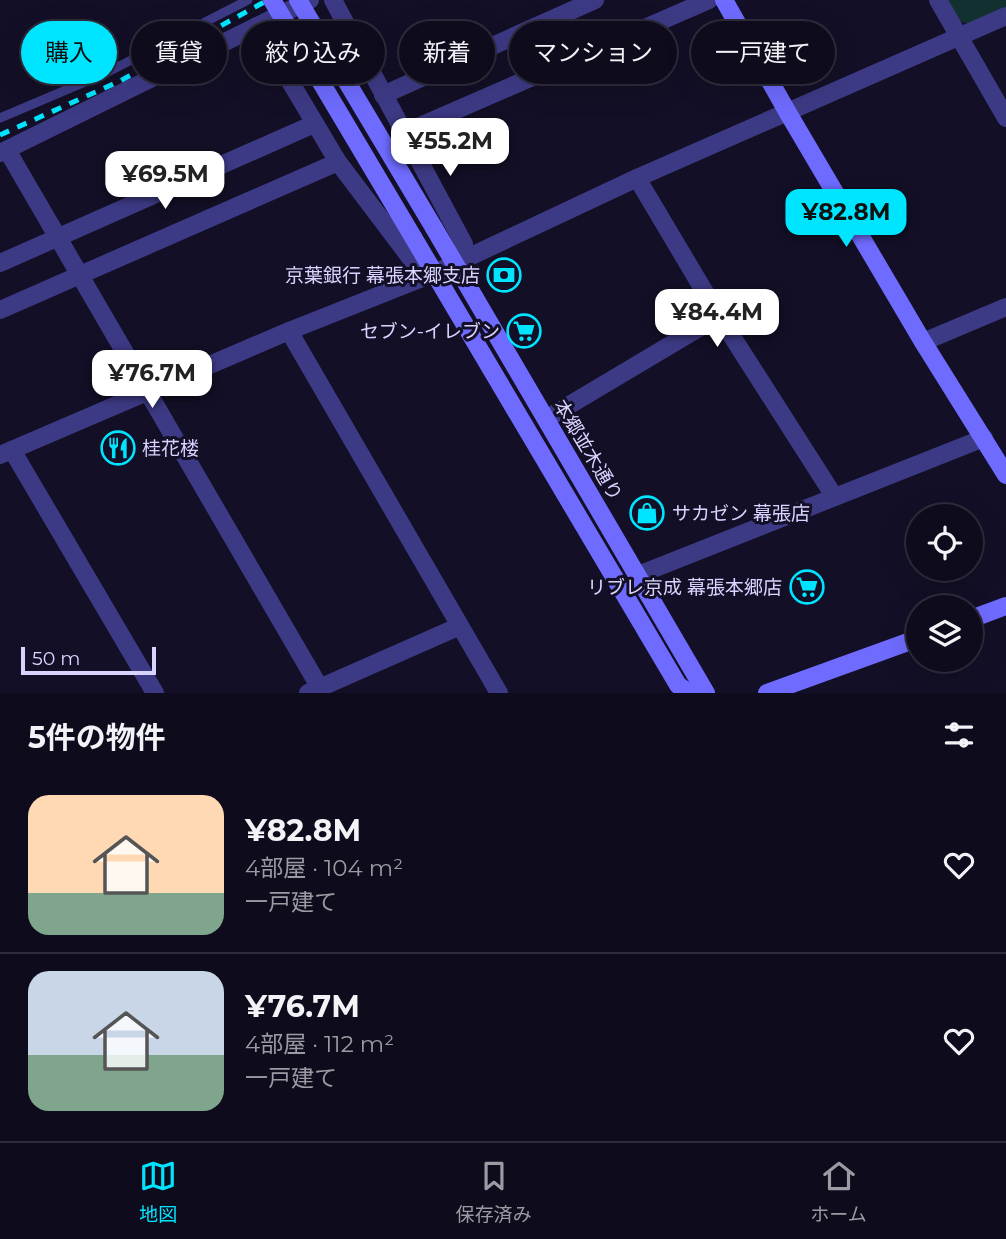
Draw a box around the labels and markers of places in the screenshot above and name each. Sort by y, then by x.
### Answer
pin: ¥55.2M [393,118,507,178]
pin: ¥69.5M [108,152,222,211]
pin: ¥82.8M [789,190,903,249]
bank icon: 京葉銀行 幕張本郷支店 [485,256,523,294]
place label: 京葉銀行 幕張本郷支店 [285,264,480,287]
pin: ¥84.4M [660,290,774,349]
supermarket icon: セブン-イレブン [505,312,543,350]
place label: セブン-イレブン [360,320,500,343]
pin: ¥76.7M [95,350,209,410]
restaurant icon: 桂花楼 [99,429,137,467]
place label: 桂花楼 [142,437,199,460]
shop icon: サカゼン 幕張店 [628,494,666,532]
place label: サカゼン 幕張店 [672,502,810,525]
supermarket icon: リブレ京成 幕張本郷店 [788,568,826,606]
place label: リブレ京成 幕張本郷店 [587,576,782,599]

